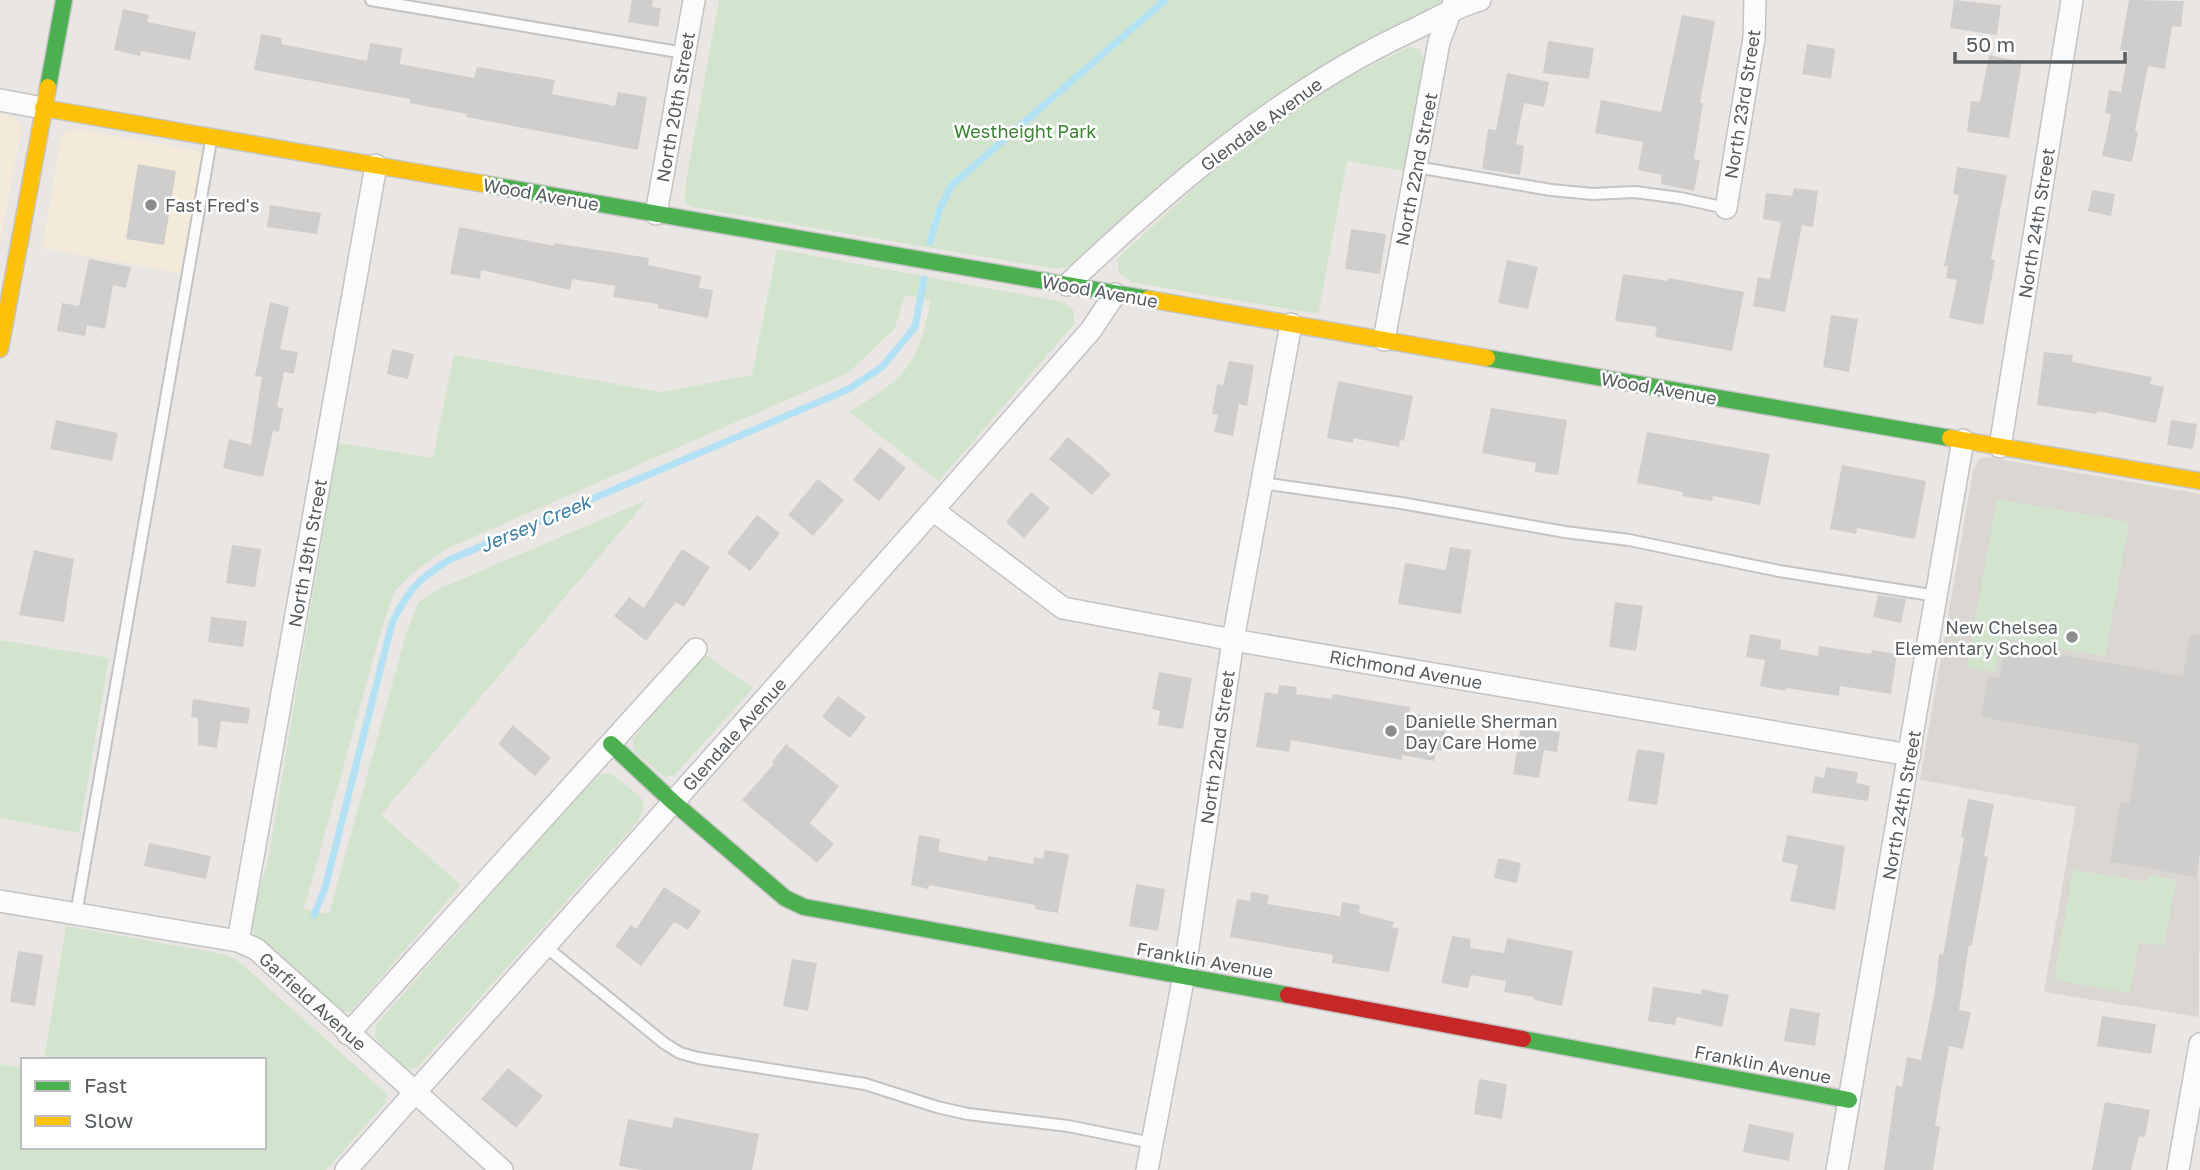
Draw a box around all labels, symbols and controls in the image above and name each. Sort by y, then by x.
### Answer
scale bar [1955,21,2125,65]
street label: North 23rd Street [1719,28,1765,180]
street label: North 20th Street [651,30,699,184]
text: 50 m [1966,31,2015,57]
street label: Glendale Avenue [1196,72,1326,176]
street label: North 22nd Street [1390,91,1442,247]
park label: Westheight Park [954,120,1096,142]
street label: North 24th Street [2013,146,2059,300]
street label: Wood Avenue [481,173,601,215]
place label: Fast Fred's [165,194,259,216]
marker: Fast Fred's [143,197,159,213]
street label: Wood Avenue [1040,270,1160,312]
street label: Wood Avenue [1599,367,1719,409]
street label: North 19th Street [283,477,331,629]
water label: Jersey Creek [476,488,596,557]
place label: New Chelsea Elementary School [1894,616,2058,659]
marker: New Chelsea Elementary School [2064,629,2080,645]
street label: Richmond Avenue [1328,645,1484,693]
street label: North 22nd Street [1195,669,1239,825]
street label: Glendale Avenue [677,673,791,795]
place label: Danielle Sherman Day Care Home [1405,710,1558,753]
marker: Danielle Sherman Day Care Home [1383,723,1399,739]
street label: North 24th Street [1877,728,1925,882]
street label: Franklin Avenue [1135,937,1275,983]
street label: Garfield Avenue [255,947,371,1055]
street label: Franklin Avenue [1693,1040,1833,1088]
legend [21,1058,266,1149]
text: Fast [84,1072,127,1098]
text: Slow [84,1107,133,1133]

